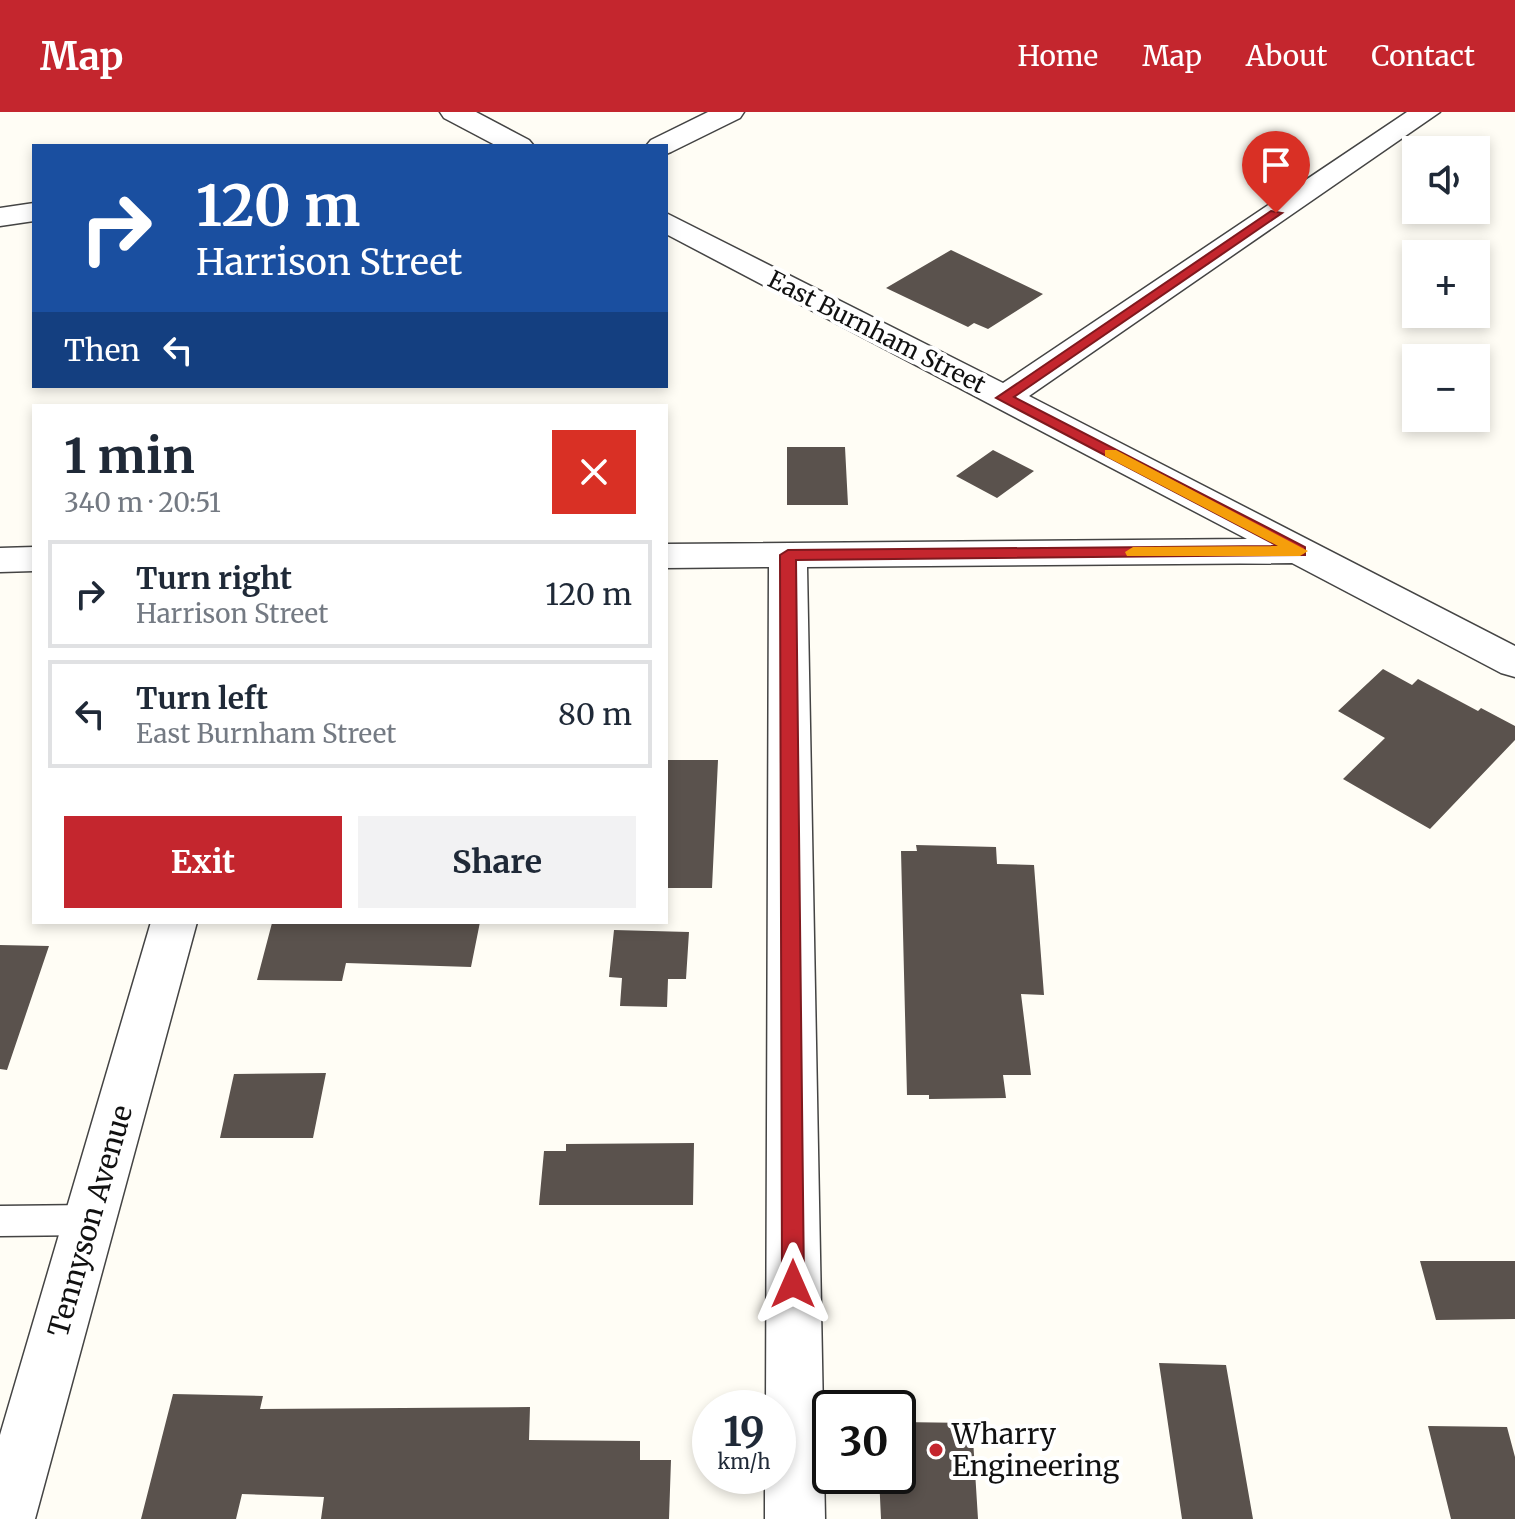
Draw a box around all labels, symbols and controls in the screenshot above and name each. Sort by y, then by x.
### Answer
text: Map [40,33,124,80]
text: Home [1017,38,1098,74]
text: Map [1142,38,1202,74]
text: About [1246,38,1327,74]
text: Contact [1371,38,1475,74]
pin [1242,131,1310,213]
map controls [1402,136,1490,432]
button: sound [1402,136,1490,224]
icon: arrive [1254,143,1298,187]
text: 120 m [196,171,360,241]
icon: right [64,176,168,280]
text: Harrison Street [196,240,462,285]
button: + [1402,240,1490,328]
street label: East Burnham Street [763,264,992,401]
icon: left [156,328,200,372]
text: Then [64,331,140,369]
button: − [1402,344,1490,432]
text: 1 min [64,426,195,486]
button: close [552,430,636,514]
text: 340 m · 20:51 [64,486,221,519]
text: Turn right [136,559,292,597]
icon: right [68,572,112,616]
text: 120 m [545,575,632,613]
text: Harrison Street [136,597,328,630]
text: Turn left [136,679,268,717]
icon: left [68,692,112,736]
text: 80 m [558,695,632,733]
text: East Burnham Street [136,717,396,750]
button: Exit [64,816,342,908]
button: Share [358,816,636,908]
street label: Tennyson Avenue [40,1101,140,1341]
position arrow [751,1242,835,1326]
speed limit sign: 30 [812,1390,916,1494]
text: 19 [723,1407,765,1457]
place label: Wharry Engineering [951,1416,1119,1484]
marker: Wharry Engineering [927,1441,945,1459]
text: km/h [718,1449,770,1474]

